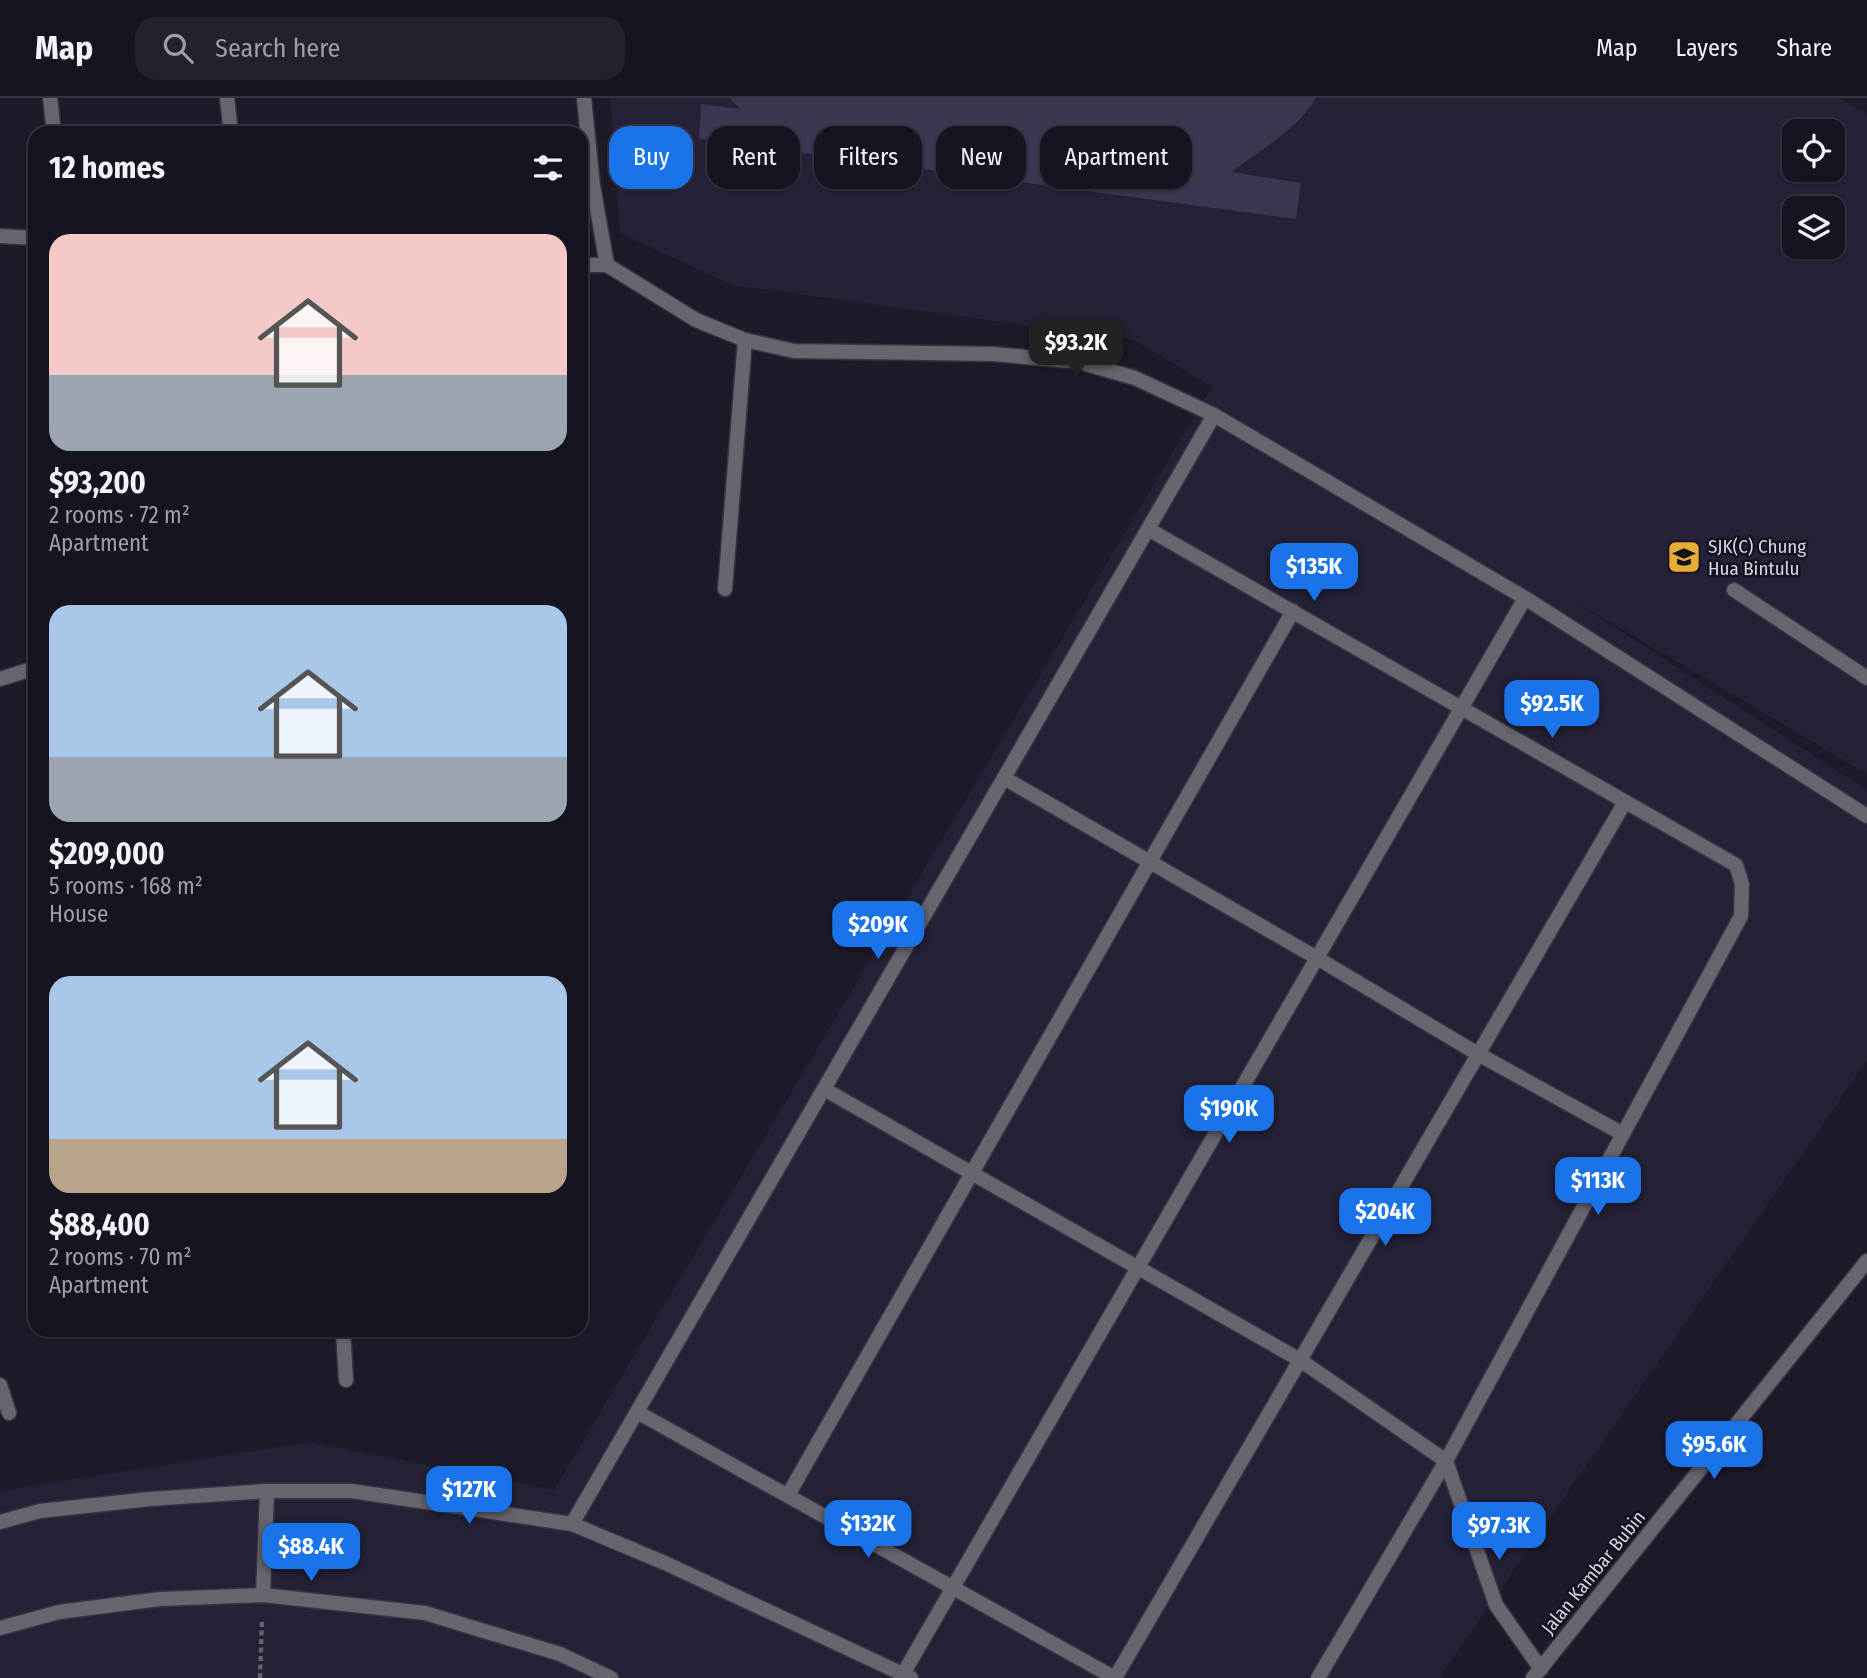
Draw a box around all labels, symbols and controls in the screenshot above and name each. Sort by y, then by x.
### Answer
search box [135,17,625,80]
text: Map [35,28,93,68]
icon: search [159,29,197,67]
text: Search here [215,33,340,64]
text: Map [1596,34,1638,62]
text: Layers [1676,34,1738,62]
text: Share [1776,34,1832,62]
map controls [1782,119,1845,259]
button: locate [1782,119,1845,182]
chip: Buy [609,126,693,189]
chip: Rent [707,126,800,189]
chip: Filters [814,126,922,189]
chip: New [936,126,1026,189]
chip: Apartment [1040,126,1192,189]
icon: filters [529,149,567,187]
text: 12 homes [49,150,165,186]
button: layers [1782,196,1845,259]
icon: home [245,280,371,406]
pin: $93.2K [1019,320,1133,379]
text: $93.2K [1045,328,1107,356]
text: $93,200 [49,465,146,501]
text: 2 rooms · 72 m² [49,501,190,529]
text: Apartment [49,529,149,557]
place label: SJK(C) Chung Hua Bintulu [1708,535,1806,580]
school or university icon: SJK(C) Chung Hua Bintulu [1665,538,1703,576]
pin: $135K [1265,544,1363,603]
text: $135K [1286,552,1342,580]
icon: home [245,651,371,777]
pin: $92.5K [1495,680,1609,740]
text: $92.5K [1520,689,1584,717]
text: $209,000 [49,836,165,872]
text: 5 rooms · 168 m² [49,872,203,900]
text: House [49,900,108,928]
pin: $209K [829,902,927,961]
text: $209K [848,910,908,938]
icon: home [245,1022,371,1148]
pin: $190K [1180,1086,1278,1145]
text: $190K [1200,1094,1258,1122]
pin: $113K [1549,1158,1647,1217]
text: $113K [1571,1166,1625,1194]
pin: $204K [1336,1188,1434,1248]
text: $204K [1355,1197,1415,1225]
text: $88,400 [49,1207,150,1243]
text: 2 rooms · 70 m² [49,1243,192,1271]
text: Apartment [49,1271,149,1299]
pin: $95.6K [1657,1422,1771,1481]
text: $95.6K [1682,1430,1746,1458]
pin: $127K [420,1466,518,1526]
text: $127K [442,1475,496,1503]
pin: $132K [819,1500,917,1560]
pin: $97.3K [1442,1502,1556,1562]
street label: Jalan Kambar Bubin [1536,1506,1650,1639]
text: $132K [840,1509,896,1537]
text: $97.3K [1468,1511,1530,1539]
pin: $88.4K [254,1524,368,1583]
text: $88.4K [278,1532,344,1560]

